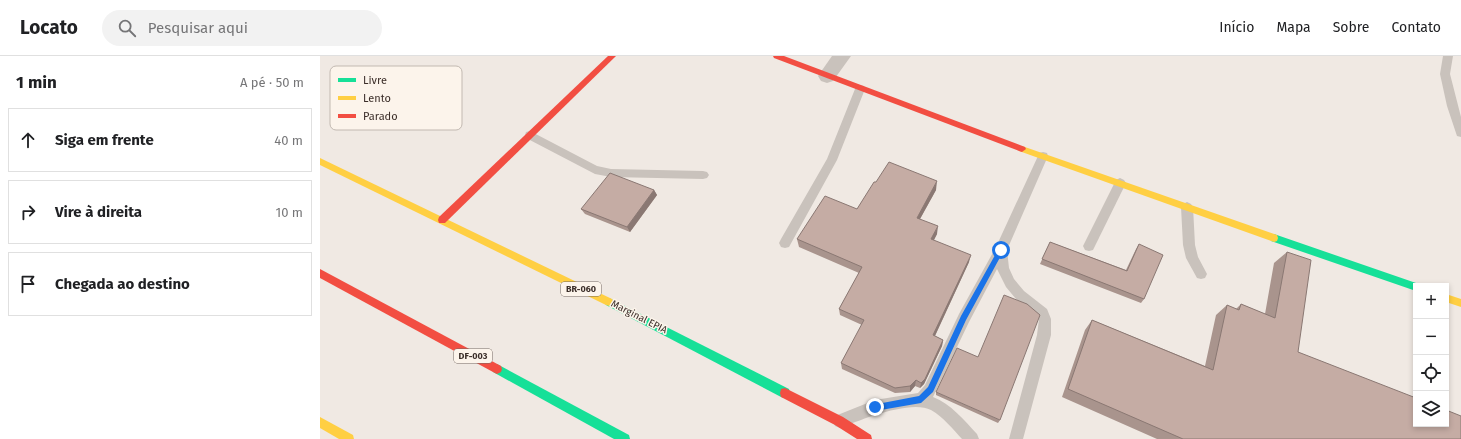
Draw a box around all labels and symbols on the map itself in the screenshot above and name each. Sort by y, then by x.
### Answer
legend [330,66,462,130]
text: Livre [363,74,387,87]
text: Lento [363,92,391,105]
text: Parado [363,110,398,123]
route start [992,241,1010,259]
road number: BR-060 [561,282,601,296]
street label: Marginal EPIA [609,298,669,336]
road number: DF-003 [454,349,492,363]
route end [866,398,884,416]

